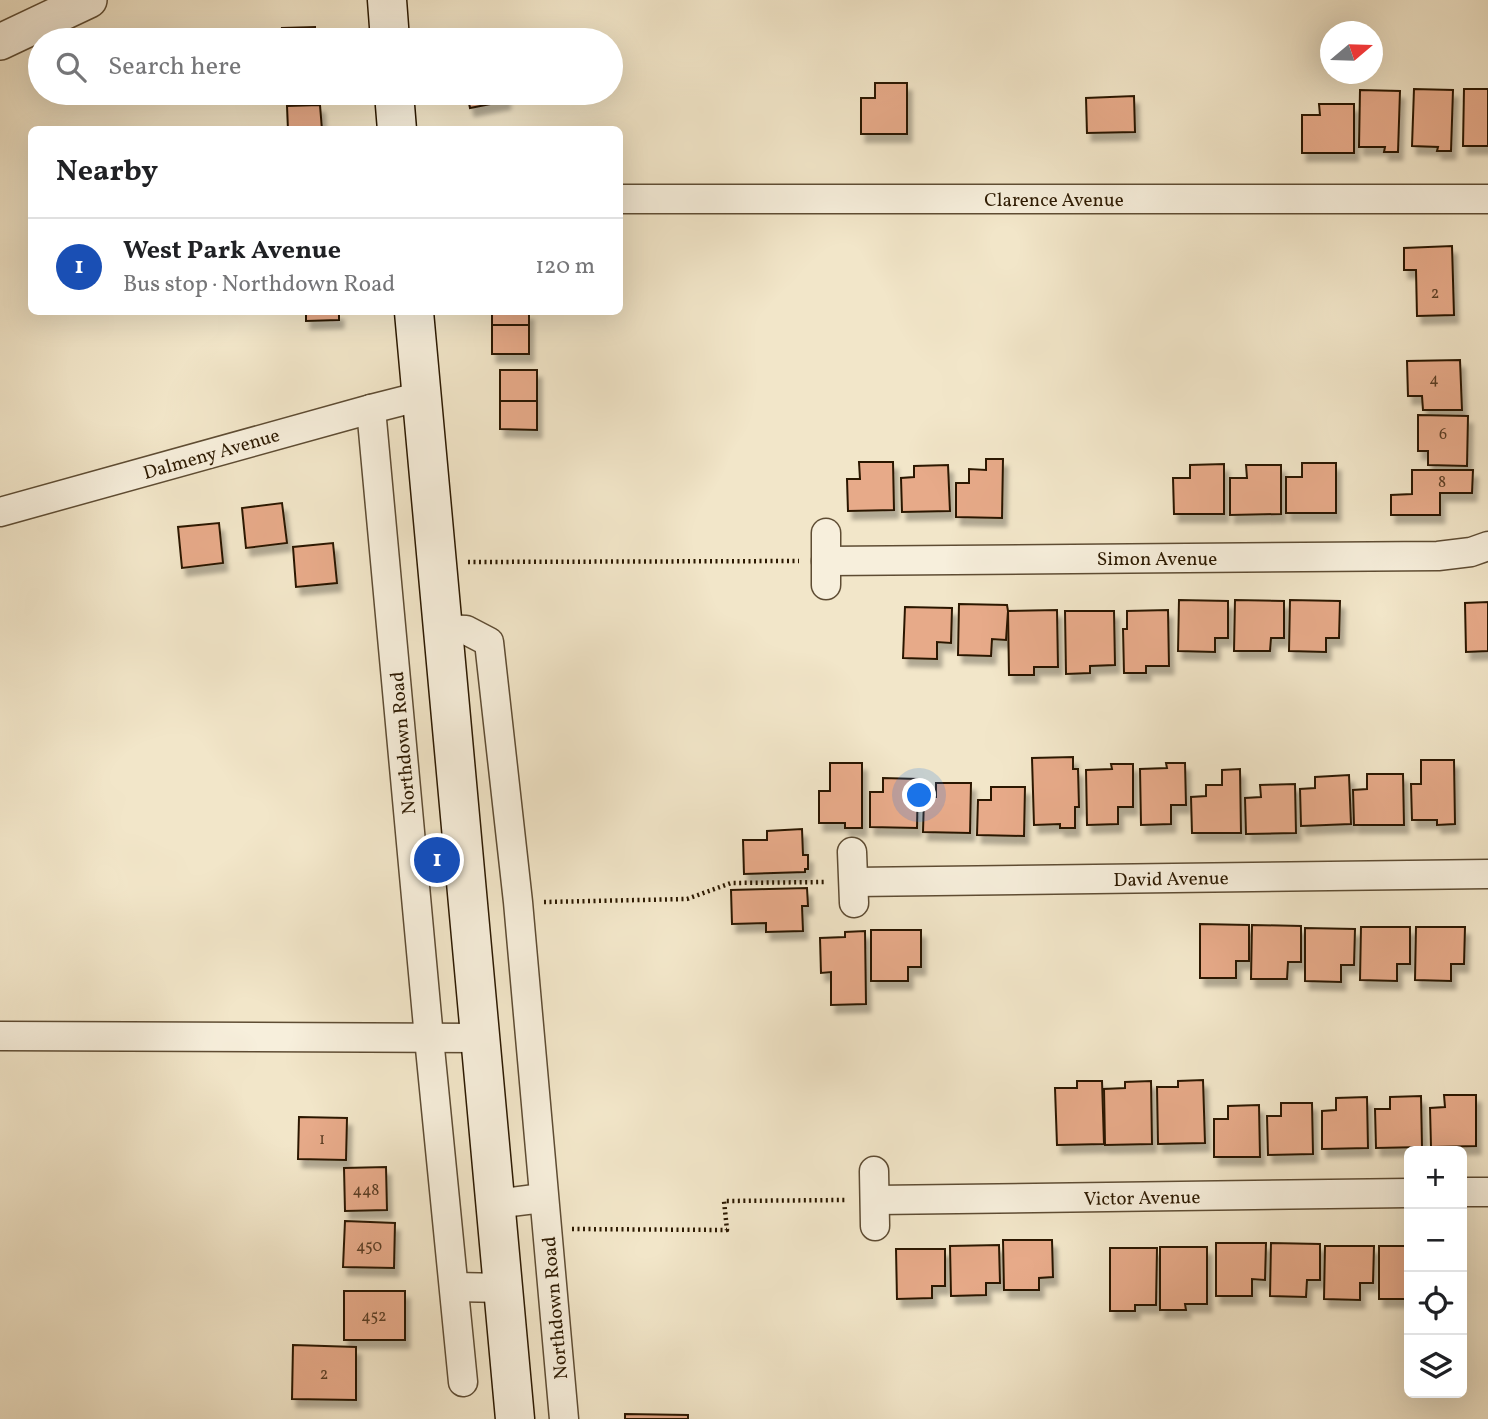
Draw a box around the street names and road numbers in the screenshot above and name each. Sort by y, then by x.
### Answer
street label: Clarence Avenue [984,188,1124,214]
street label: Dalmeny Avenue [140,423,283,487]
street label: Simon Avenue [1097,547,1217,573]
street label: Northdown Road [385,670,423,815]
street label: David Avenue [1113,866,1229,894]
street label: Victor Avenue [1083,1185,1201,1213]
street label: Northdown Road [537,1235,575,1380]

